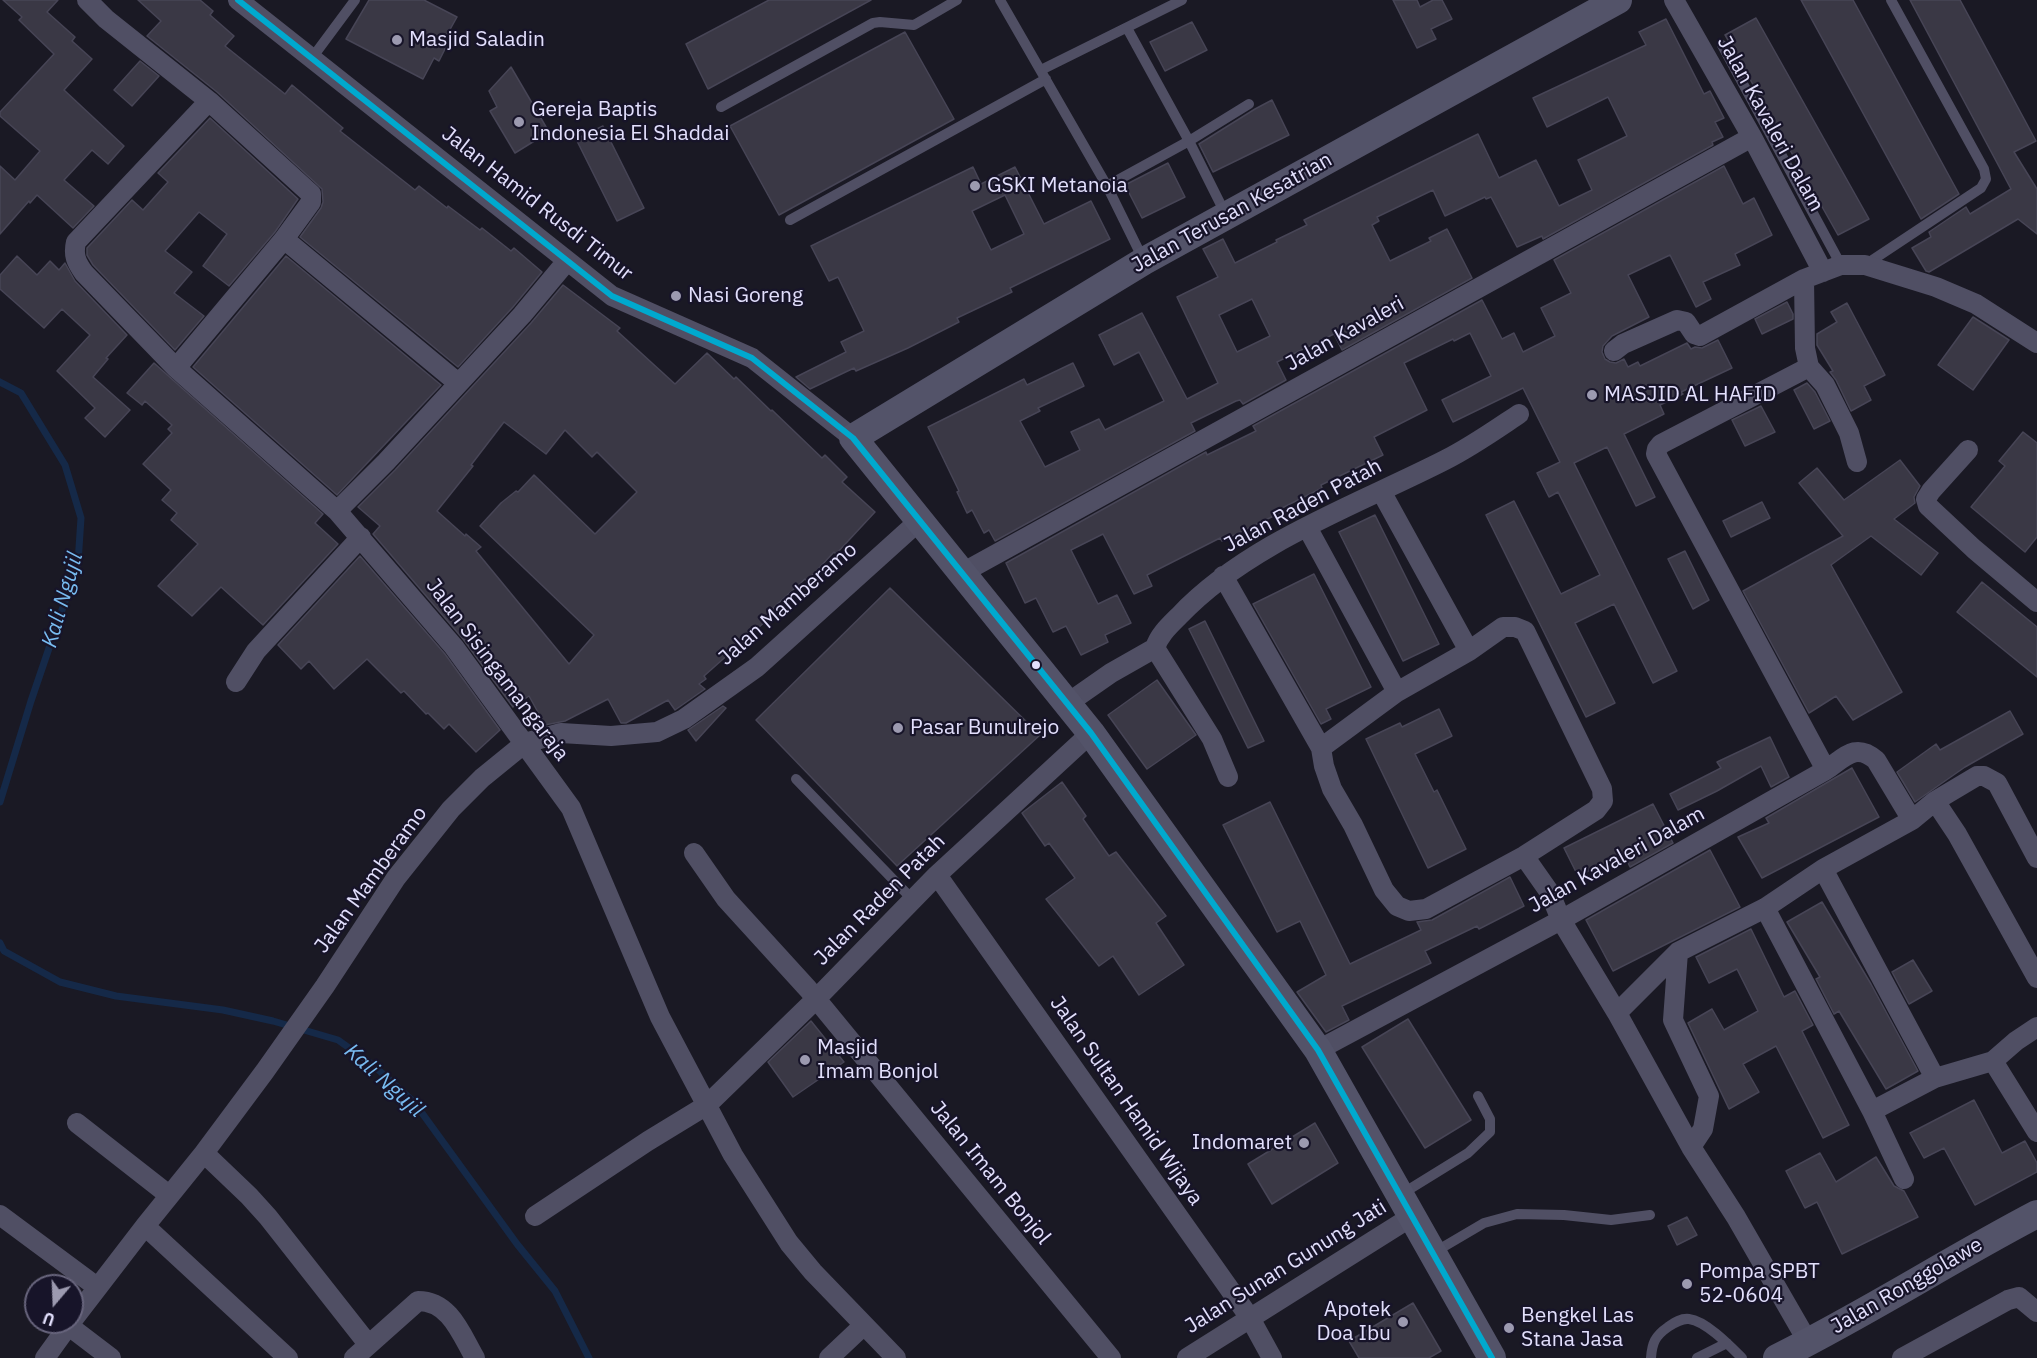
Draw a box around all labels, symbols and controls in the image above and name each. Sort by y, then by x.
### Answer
place label: Masjid Saladin [409,27,545,53]
street label: Jalan Kavaleri Dalam [1711,32,1829,216]
marker: Masjid Saladin [390,33,404,47]
place label: Gereja Baptis Indonesia El Shaddai [531,97,729,147]
marker: Gereja Baptis Indonesia El Shaddai [512,115,526,129]
street label: Jalan Hamid Rusdi Timur [436,122,638,286]
street label: Jalan Terusan Kesatrian [1127,147,1337,279]
place label: GSKI Metanoia [987,173,1128,199]
marker: GSKI Metanoia [968,179,982,193]
place label: Nasi Goreng [688,283,803,309]
marker: Nasi Goreng [669,289,683,303]
street label: Jalan Kavaleri [1281,291,1409,377]
place label: MASJID AL HAFID [1604,382,1776,408]
marker: MASJID AL HAFID [1585,388,1599,402]
street label: Jalan Raden Patah [1220,454,1386,558]
street label: Jalan Mamberamo [714,537,862,671]
water label: Kali Ngujil [37,549,89,651]
street label: Jalan Sisingamangaraja [420,574,574,766]
unlabelled marker [1030,659,1042,671]
place label: Pasar Bunulrejo [910,715,1059,741]
marker: Pasar Bunulrejo [891,721,905,735]
street label: Jalan Kavaleri Dalam [1525,801,1709,919]
street label: Jalan Mamberamo [309,802,433,958]
street label: Jalan Raden Patah [809,829,951,971]
street label: Jalan Sultan Hamid Wijaya [1044,992,1208,1210]
place label: Masjid Imam Bonjol [817,1035,938,1085]
water label: Kali Ngujil [339,1038,429,1124]
marker: Masjid Imam Bonjol [798,1053,812,1067]
street label: Jalan Imam Bonjol [924,1096,1056,1250]
place label: Indomaret [1192,1130,1292,1156]
marker: Indomaret [1297,1136,1311,1150]
street label: Jalan Sunan Gunung Jati [1181,1195,1391,1339]
street label: Jalan Ronggolawe [1827,1232,1987,1340]
place label: Pompa SPBT 52-0604 [1699,1259,1820,1309]
north arrow [24,1274,84,1334]
marker: Pompa SPBT 52-0604 [1680,1277,1694,1291]
place label: Apotek Doa Ibu [1316,1297,1391,1347]
place label: Bengkel Las Stana Jasa [1521,1303,1634,1353]
text: U [40,1308,57,1330]
marker: Apotek Doa Ibu [1396,1315,1410,1329]
marker: Bengkel Las Stana Jasa [1502,1321,1516,1335]

